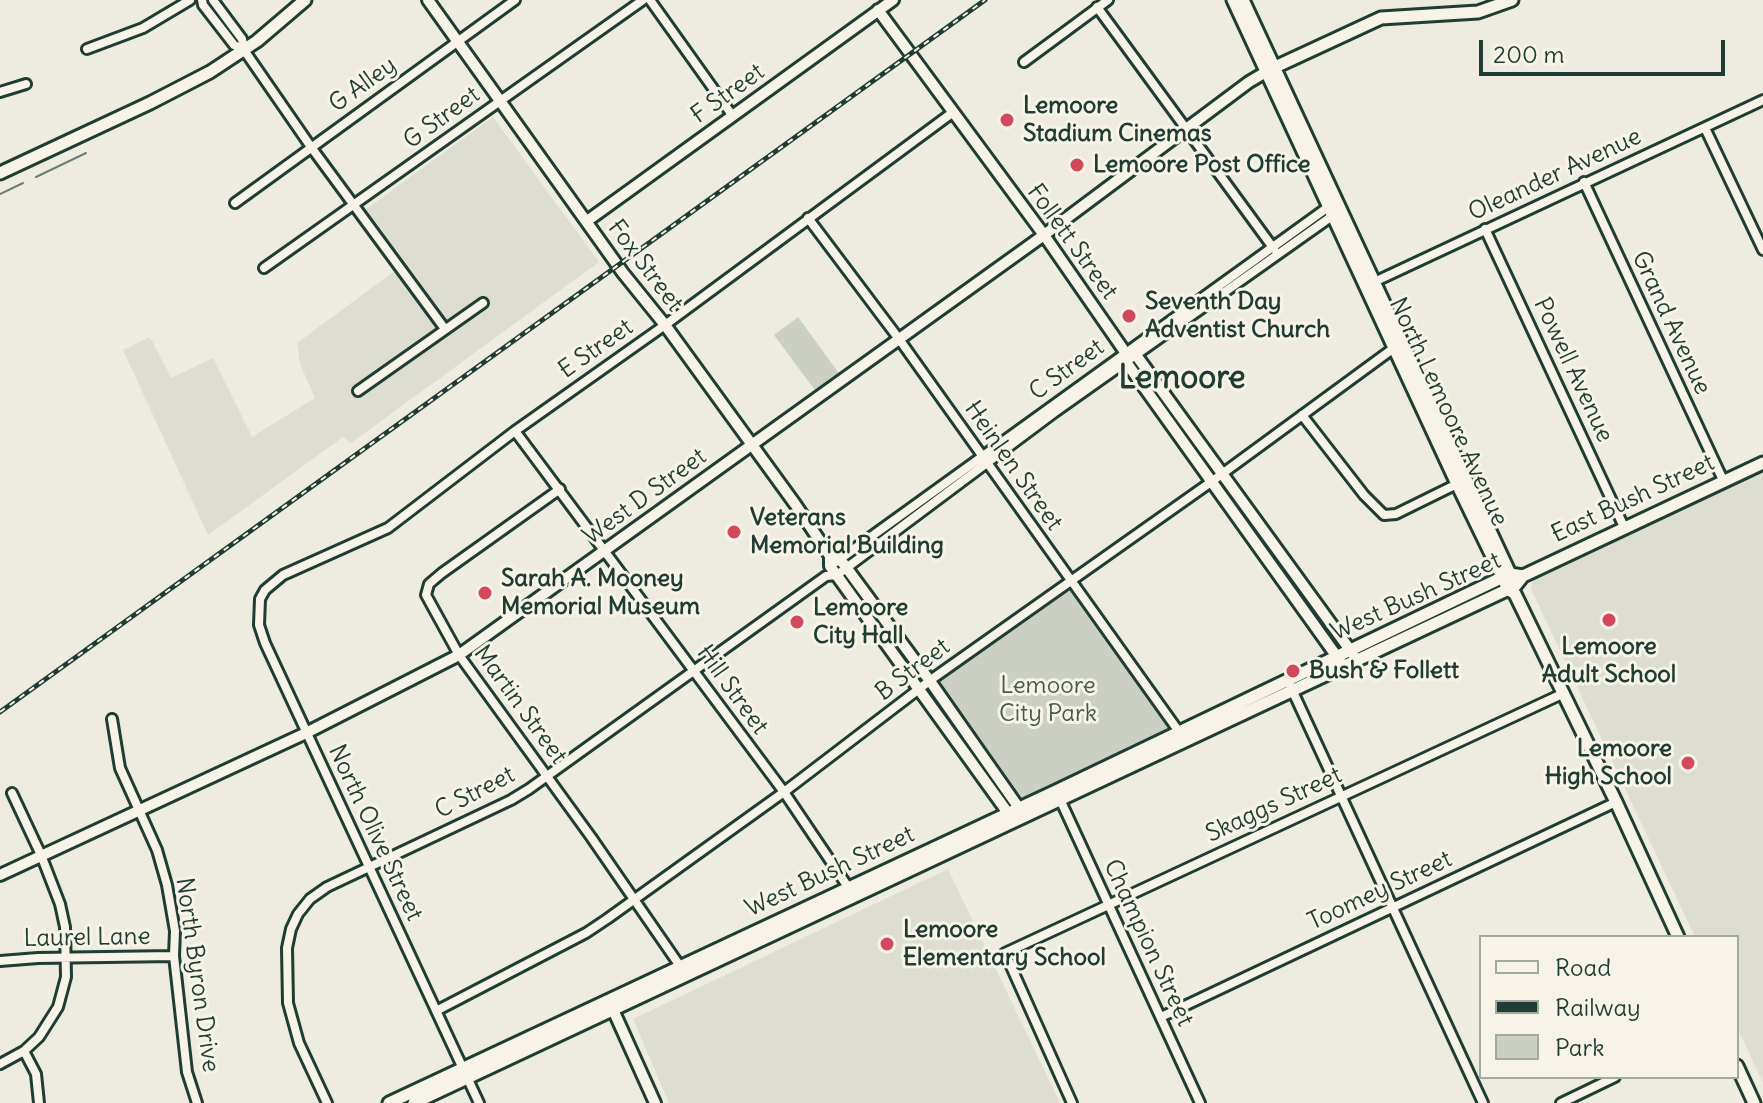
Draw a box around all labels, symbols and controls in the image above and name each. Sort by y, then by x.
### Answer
scale bar [1483,24,1729,74]
text: 200 m [1493,39,1565,69]
street label: G Alley [324,51,402,119]
street label: F Street [686,58,770,130]
street label: G Street [398,81,486,155]
place label: Lemoore Stadium Cinemas [1023,92,1212,148]
marker: Lemoore Stadium Cinemas [998,111,1016,129]
street label: Oleander Avenue [1464,122,1646,228]
place label: Lemoore Post Office [1093,151,1310,179]
marker: Lemoore Post Office [1068,156,1086,174]
street label: Follett Street [1020,179,1124,305]
street label: Fox Street [601,215,689,317]
street label: Grand Avenue [1625,247,1717,399]
place label: Seventh Day Adventist Church [1145,288,1330,344]
street label: North Lemoore Avenue [1382,293,1514,531]
street label: Powell Avenue [1527,293,1619,447]
marker: Seventh Day Adventist Church [1120,307,1138,325]
street label: E Street [553,313,639,385]
street label: C Street [1024,333,1110,407]
district label: Lemoore [1118,360,1246,398]
street label: Heinlen Street [958,396,1068,536]
street label: West D Street [578,443,712,551]
street label: East Bush Street [1547,449,1719,549]
place label: Veterans Memorial Building [750,504,944,560]
marker: Veterans Memorial Building [725,523,743,541]
street label: West Bush Street [1327,547,1505,647]
place label: Sarah A. Mooney Memorial Museum [501,565,700,621]
marker: Sarah A. Mooney Memorial Museum [476,584,494,602]
place label: Lemoore City Hall [813,594,908,650]
marker: Lemoore Adult School [1600,611,1618,629]
marker: Lemoore City Hall [788,613,806,631]
street label: B Street [870,633,956,707]
place label: Lemoore Adult School [1542,633,1676,689]
street label: Martin Street [467,640,573,770]
street label: Hill Street [690,640,774,740]
place label: Bush & Follett [1309,657,1459,685]
marker: Bush & Follett [1284,662,1302,680]
park label: Lemoore City Park [999,672,1097,728]
place label: Lemoore High School [1545,735,1672,791]
street label: North Olive Street [322,740,428,926]
marker: Lemoore High School [1679,754,1697,772]
street label: C Street [430,761,520,825]
street label: Skaggs Street [1202,761,1346,849]
street label: West Bush Street [741,820,919,924]
street label: Toomey Street [1304,845,1456,937]
street label: Champion Street [1097,855,1199,1031]
street label: North Byron Drive [169,876,225,1074]
place label: Lemoore Elementary School [903,916,1106,972]
street label: Laurel Lane [23,922,151,954]
marker: Lemoore Elementary School [878,935,896,953]
legend [1479,935,1739,1079]
text: Road [1555,952,1611,982]
text: Railway [1555,992,1641,1022]
text: Park [1555,1032,1605,1062]

